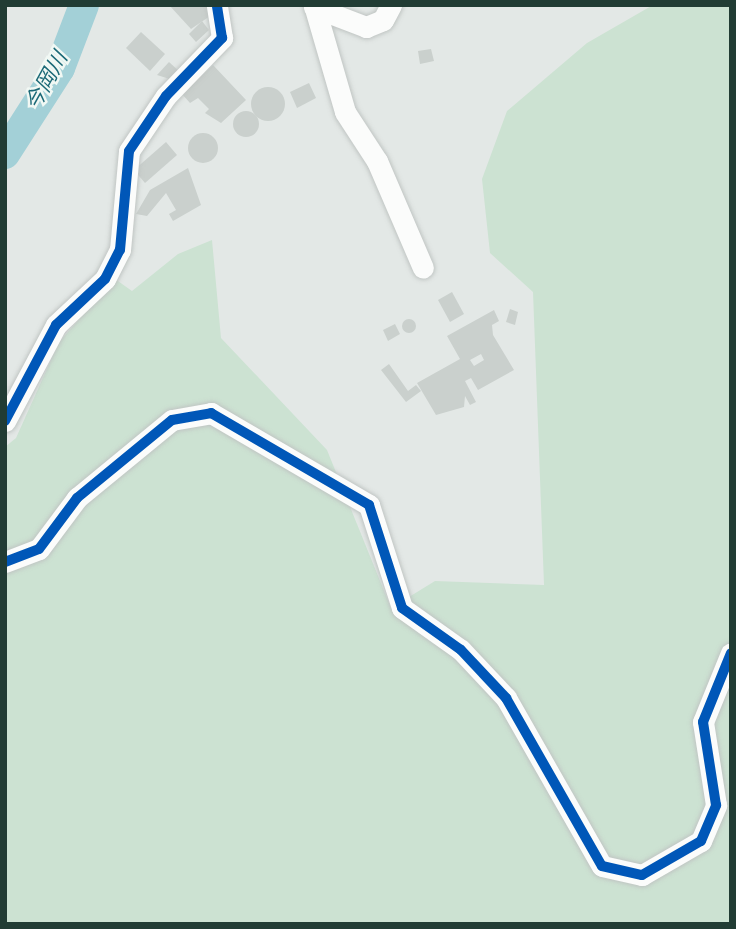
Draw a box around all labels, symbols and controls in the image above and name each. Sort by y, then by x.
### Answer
water label: 今岡川 [22,48,74,116]

